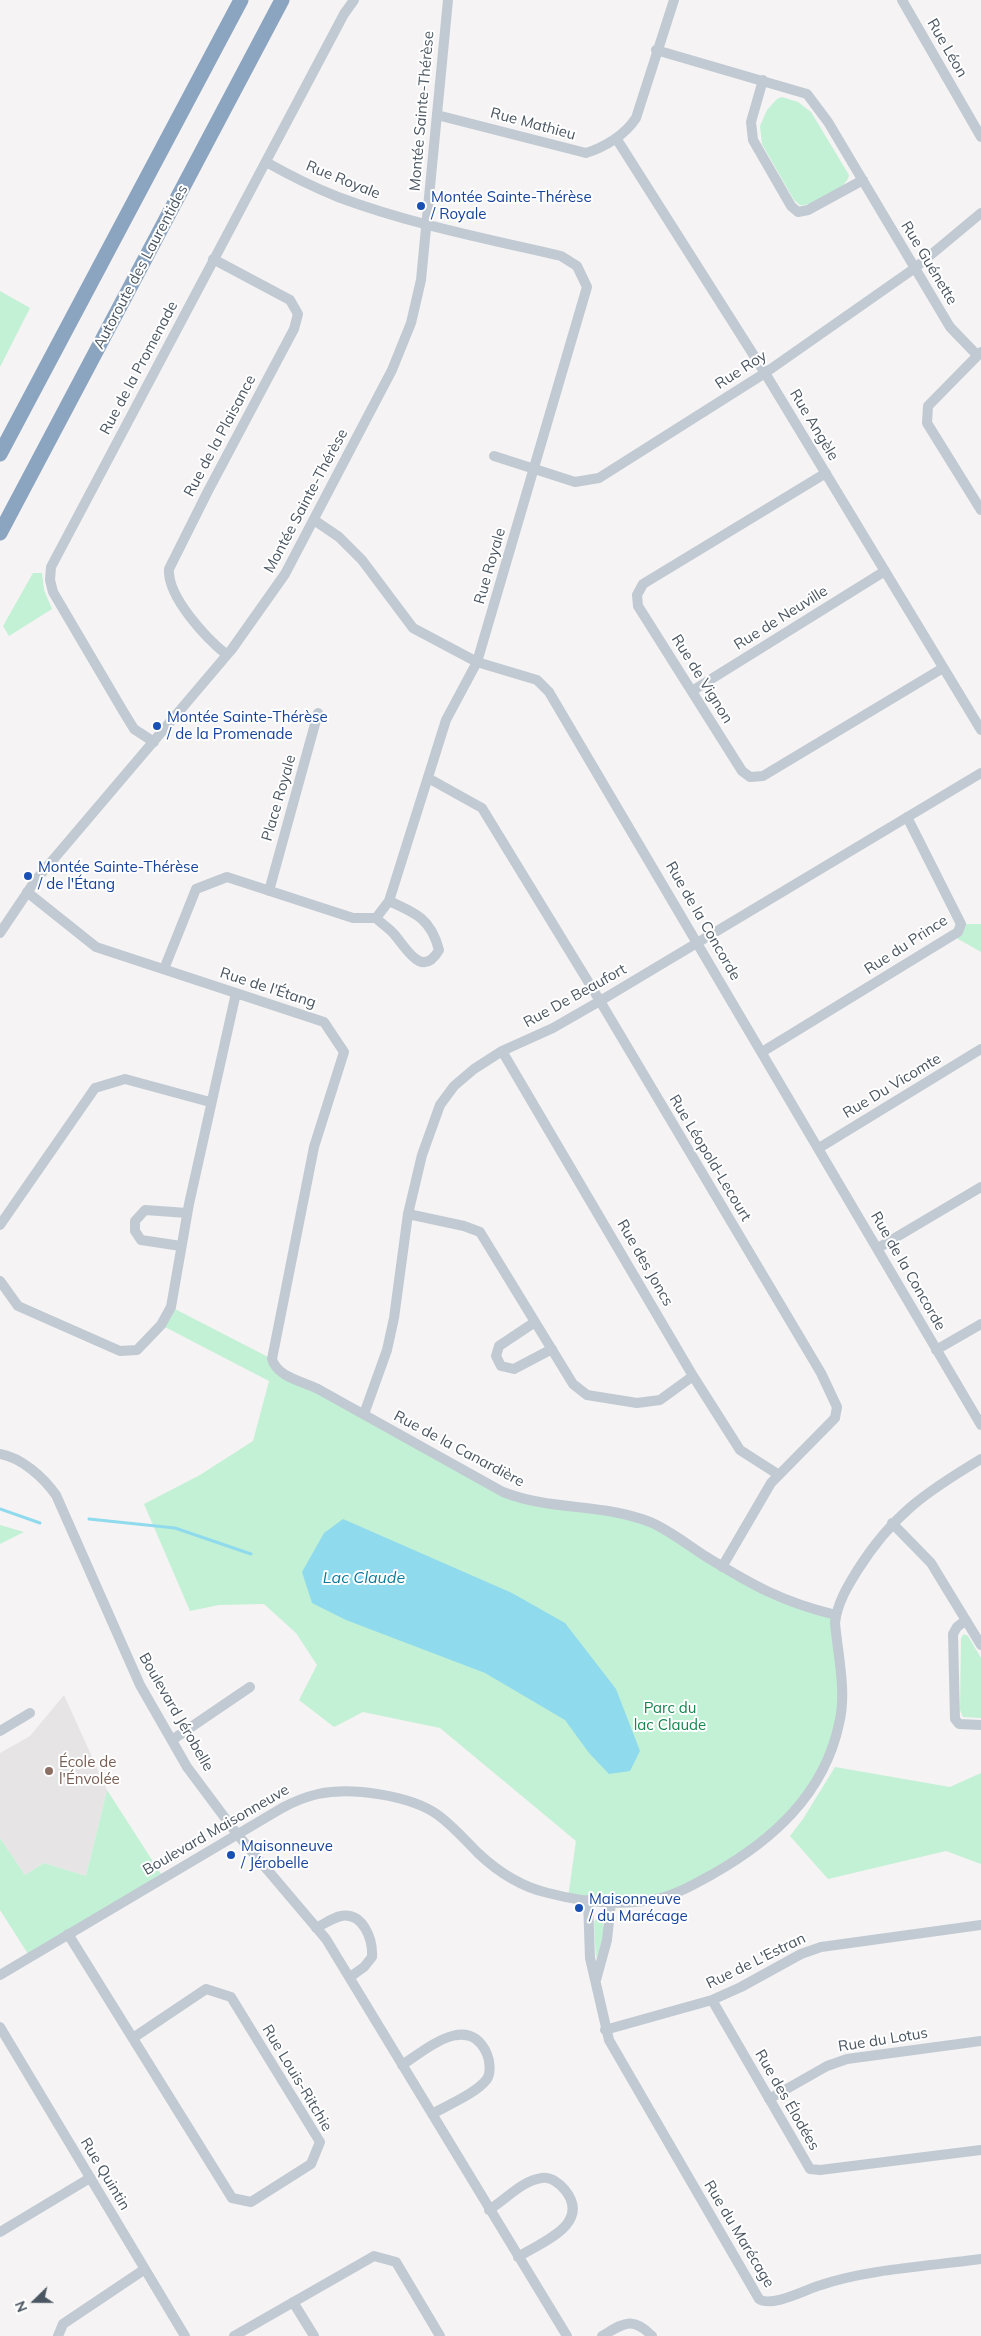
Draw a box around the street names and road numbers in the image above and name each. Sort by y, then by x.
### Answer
street label: Rue Léon [923,15,971,81]
street label: Montée Sainte-Thérèse [406,30,438,192]
street label: Rue Mathieu [488,104,578,144]
street label: Rue Royale [303,157,383,203]
street label: Autoroute des Laurentides [90,182,192,352]
street label: Rue Guénette [897,218,961,308]
street label: Rue de la Promenade [96,298,182,438]
street label: Rue Roy [712,347,770,393]
street label: Rue de la Plaisance [180,372,260,500]
street label: Rue Angèle [786,386,842,464]
street label: Montée Sainte-Thérèse [260,426,352,576]
street label: Rue Royale [471,526,509,606]
street label: Rue de Neuville [731,582,831,654]
street label: Rue de Vignon [667,631,737,727]
street label: Place Royale [258,753,300,843]
street label: Rue de la Concorde [662,858,744,984]
street label: Rue du Prince [861,911,951,979]
street label: Rue De Beaufort [520,960,630,1032]
street label: Rue de l'Étang [218,964,318,1012]
street label: Rue Du Vicomte [840,1050,944,1122]
street label: Rue Léopold-Lecourt [665,1092,755,1224]
street label: Rue de la Concorde [867,1208,949,1334]
street label: Rue des Joncs [613,1217,677,1309]
street label: Rue de la Canardière [391,1407,527,1491]
street label: Boulevard Jérobelle [135,1650,217,1774]
street label: Boulevard Maisonneuve [140,1781,292,1879]
street label: Rue de L'Estran [703,1929,809,1993]
street label: Rue Louis-Ritchie [258,2022,336,2134]
street label: Rue du Lotus [837,2024,929,2056]
street label: Rue des Élodées [751,2046,823,2154]
street label: Rue Quintin [76,2135,134,2213]
street label: Rue du Marécage [700,2177,778,2291]

